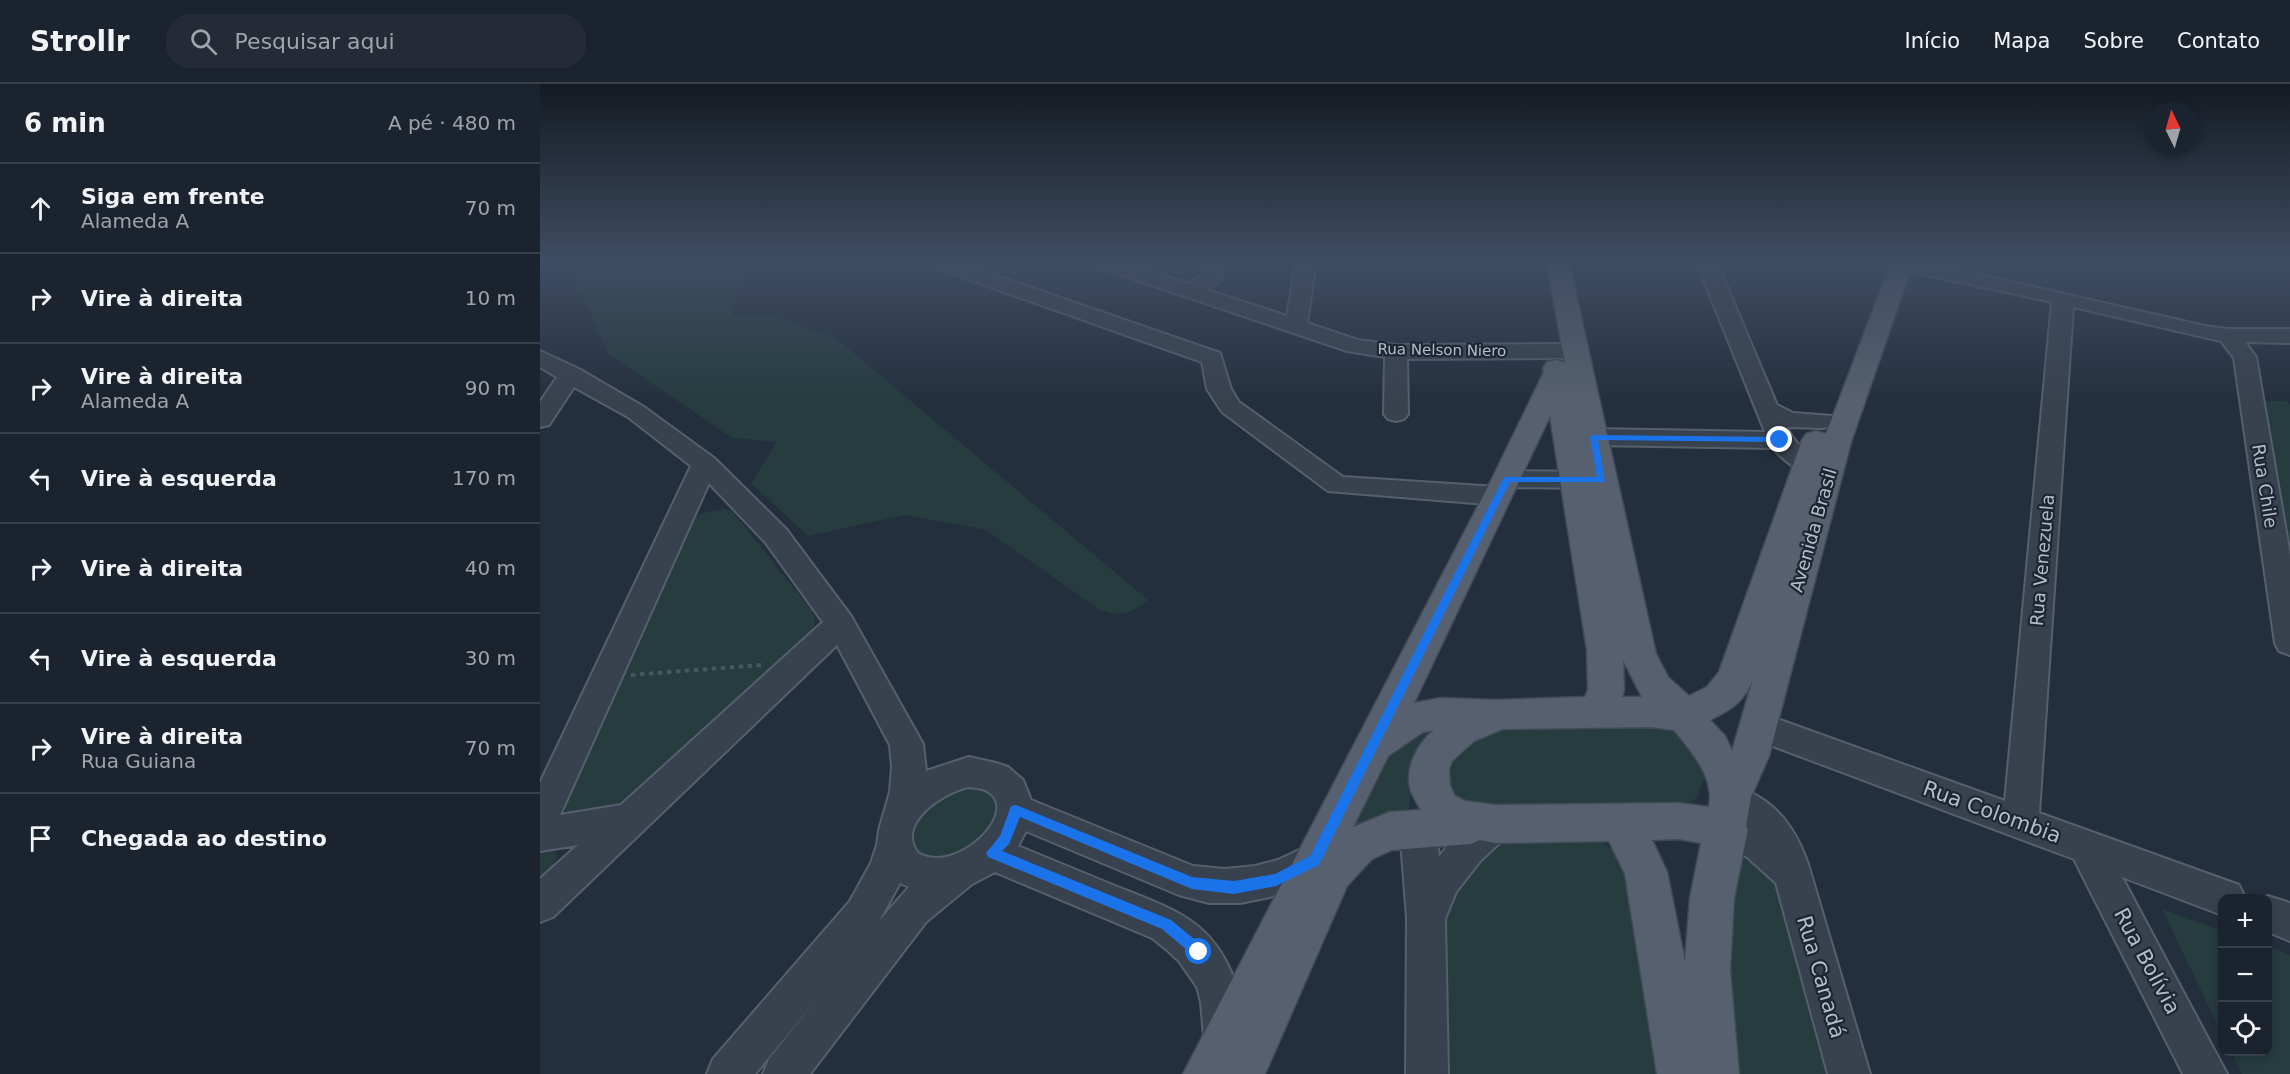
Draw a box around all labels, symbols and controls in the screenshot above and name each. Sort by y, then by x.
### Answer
search box [166,14,586,68]
text: Strollr [30,25,130,58]
icon: search [187,25,220,58]
text: Pesquisar aqui [235,29,395,54]
text: Início [1905,29,1960,53]
text: Mapa [1993,29,2050,53]
text: Sobre [2083,29,2144,53]
text: Contato [2177,29,2260,53]
north arrow [2146,102,2200,156]
text: 6 min [24,108,106,138]
text: A pé · 480 m [388,111,516,135]
text: Siga em frente [81,184,265,209]
icon: ahead [24,192,57,225]
text: 70 m [465,196,516,220]
text: Alameda A [81,209,189,233]
icon: right [24,282,57,315]
text: Vire à direita [81,286,243,311]
text: 10 m [465,286,516,310]
street label: Rua Nelson Niero [1377,340,1507,360]
text: Vire à direita [81,364,243,389]
icon: right [24,372,57,405]
text: 90 m [465,376,516,400]
text: Alameda A [81,389,189,413]
route end [1766,426,1792,452]
street label: Rua Chile [2248,442,2282,530]
icon: left [24,462,57,495]
text: Vire à esquerda [81,466,277,491]
text: 170 m [452,466,516,490]
street label: Avenida Brasil [1785,466,1841,594]
street label: Rua Venezuela [2026,493,2058,627]
icon: right [24,552,57,585]
text: Vire à direita [81,556,243,581]
text: 40 m [465,556,516,580]
icon: left [24,642,57,675]
text: Vire à esquerda [81,646,277,671]
text: 30 m [465,646,516,670]
text: Vire à direita [81,724,243,749]
icon: right [24,732,57,765]
text: 70 m [465,736,516,760]
text: Rua Guiana [81,749,196,773]
street label: Rua Colombia [1920,776,2064,848]
icon: arrive [24,822,57,855]
text: Chegada ao destino [81,826,327,851]
map controls [2218,894,2272,1056]
button: + [2218,894,2272,948]
street label: Rua Bolívia [2109,904,2185,1018]
street label: Rua Canadá [1792,913,1850,1041]
route start [1185,938,1211,964]
button: − [2218,948,2272,1002]
button: locate [2218,1002,2272,1056]

